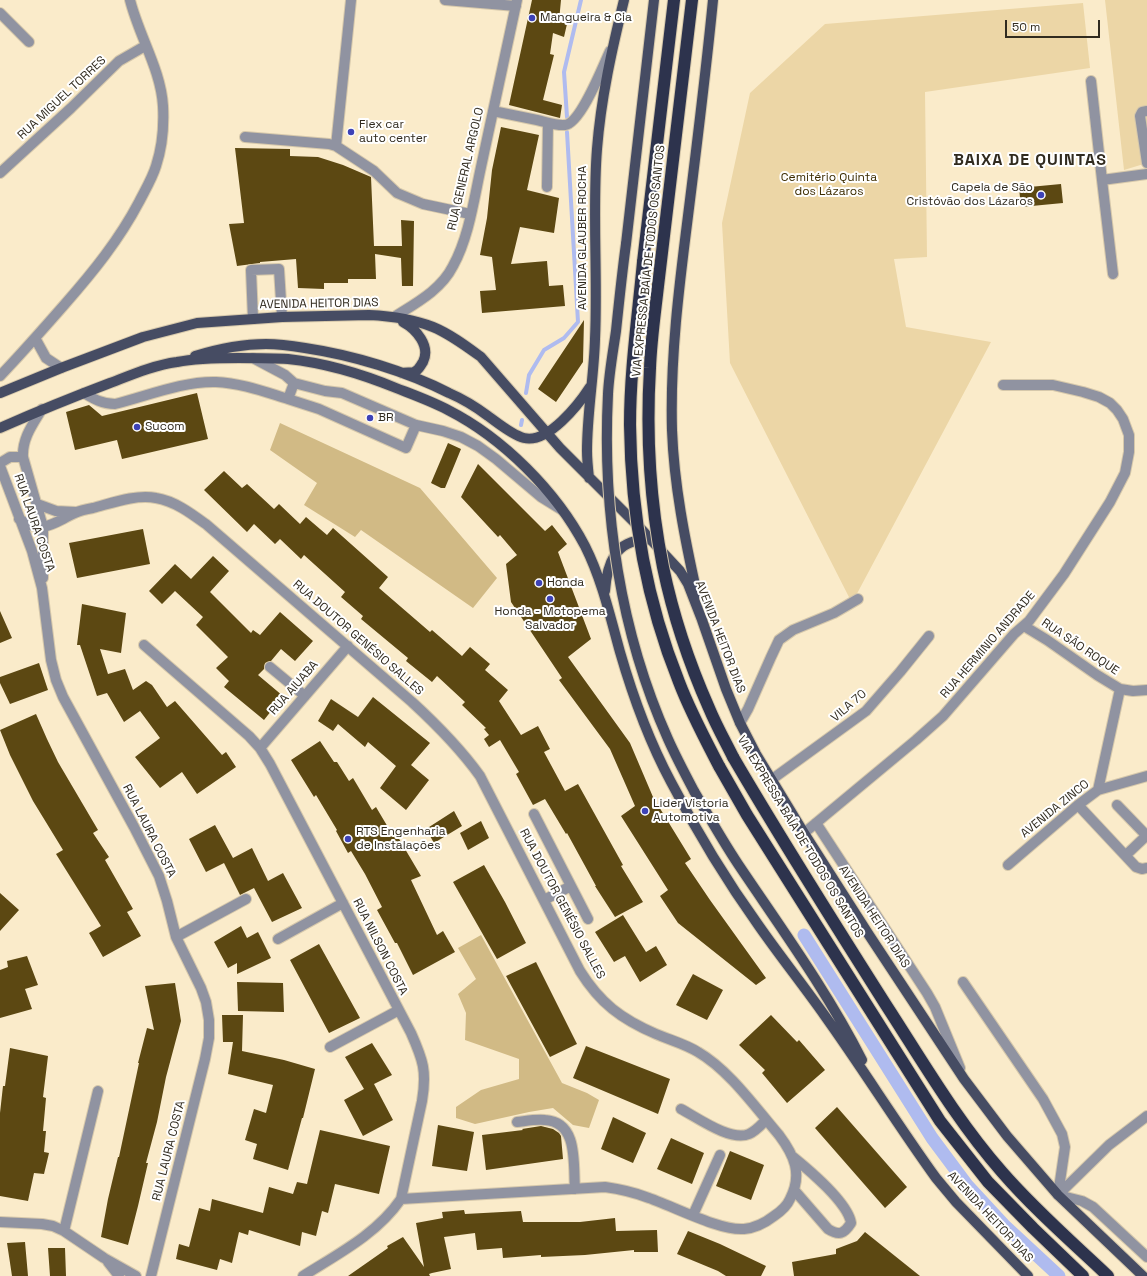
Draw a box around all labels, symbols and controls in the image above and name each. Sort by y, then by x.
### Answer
place label: Mangueira & Cia [540,11,632,25]
scale bar [1007,12,1102,38]
marker: Mangueira & Cia [527,13,537,23]
text: 50 m [1012,19,1040,35]
street label: RUA MIGUEL TORRES [15,53,109,143]
street label: RUA GENERAL ARGOLO [445,106,487,232]
place label: Flex car auto center [359,118,427,146]
marker: Flex car auto center [346,127,356,137]
street label: VIA EXPRESSA BAÍA DE TODOS OS SANTOS [630,144,668,378]
district label: BAIXA DE QUINTAS [953,151,1107,171]
street label: AVENIDA GLAUBER ROCHA [576,166,590,310]
park label: Cemitério Quinta dos Lázaros [781,171,877,199]
place label: Capela de São Cristóvão dos Lázaros [906,181,1033,209]
marker: Capela de São Cristóvão dos Lázaros [1036,190,1046,200]
street label: AVENIDA HEITOR DIAS [259,296,379,312]
place label: BR [378,411,394,425]
marker: BR [365,413,375,423]
place label: Sucom [145,420,185,434]
marker: Sucom [132,422,142,432]
street label: RUA LAURA COSTA [10,472,58,574]
place label: Honda [547,576,584,590]
street label: RUA DOUTOR GENÉSIO SALLES [290,577,426,699]
marker: Honda [534,578,544,588]
street label: AVENIDA HEITOR DIAS [692,579,748,695]
street label: RUA HERMINIO ANDRADE [938,589,1038,701]
marker: Honda - Motopema Salvador [545,594,555,604]
place label: Honda - Motopema Salvador [494,605,606,633]
street label: RUA SÃO ROQUE [1039,616,1121,678]
street label: RUA AIUABA [266,658,322,718]
street label: VILA 70 [828,687,870,725]
street label: VIA EXPRESSA BAÍA DE TODOS OS SANTOS [734,733,866,941]
street label: AVENIDA ZINCO [1018,777,1092,841]
street label: RUA LAURA COSTA [119,782,179,880]
place label: Lider Vistoria Automotiva [653,797,729,825]
marker: Lider Vistoria Automotiva [640,806,650,816]
place label: RTS Engenharia de Instalações [356,825,446,853]
street label: RUA DOUTOR GENÉSIO SALLES [516,826,608,982]
marker: RTS Engenharia de Instalações [343,834,353,844]
street label: AVENIDA HEITOR DIAS [836,863,912,971]
street label: RUA NILSON COSTA [349,896,411,998]
street label: RUA LAURA COSTA [150,1099,188,1203]
street label: AVENIDA HEITOR DIAS [944,1169,1036,1265]

